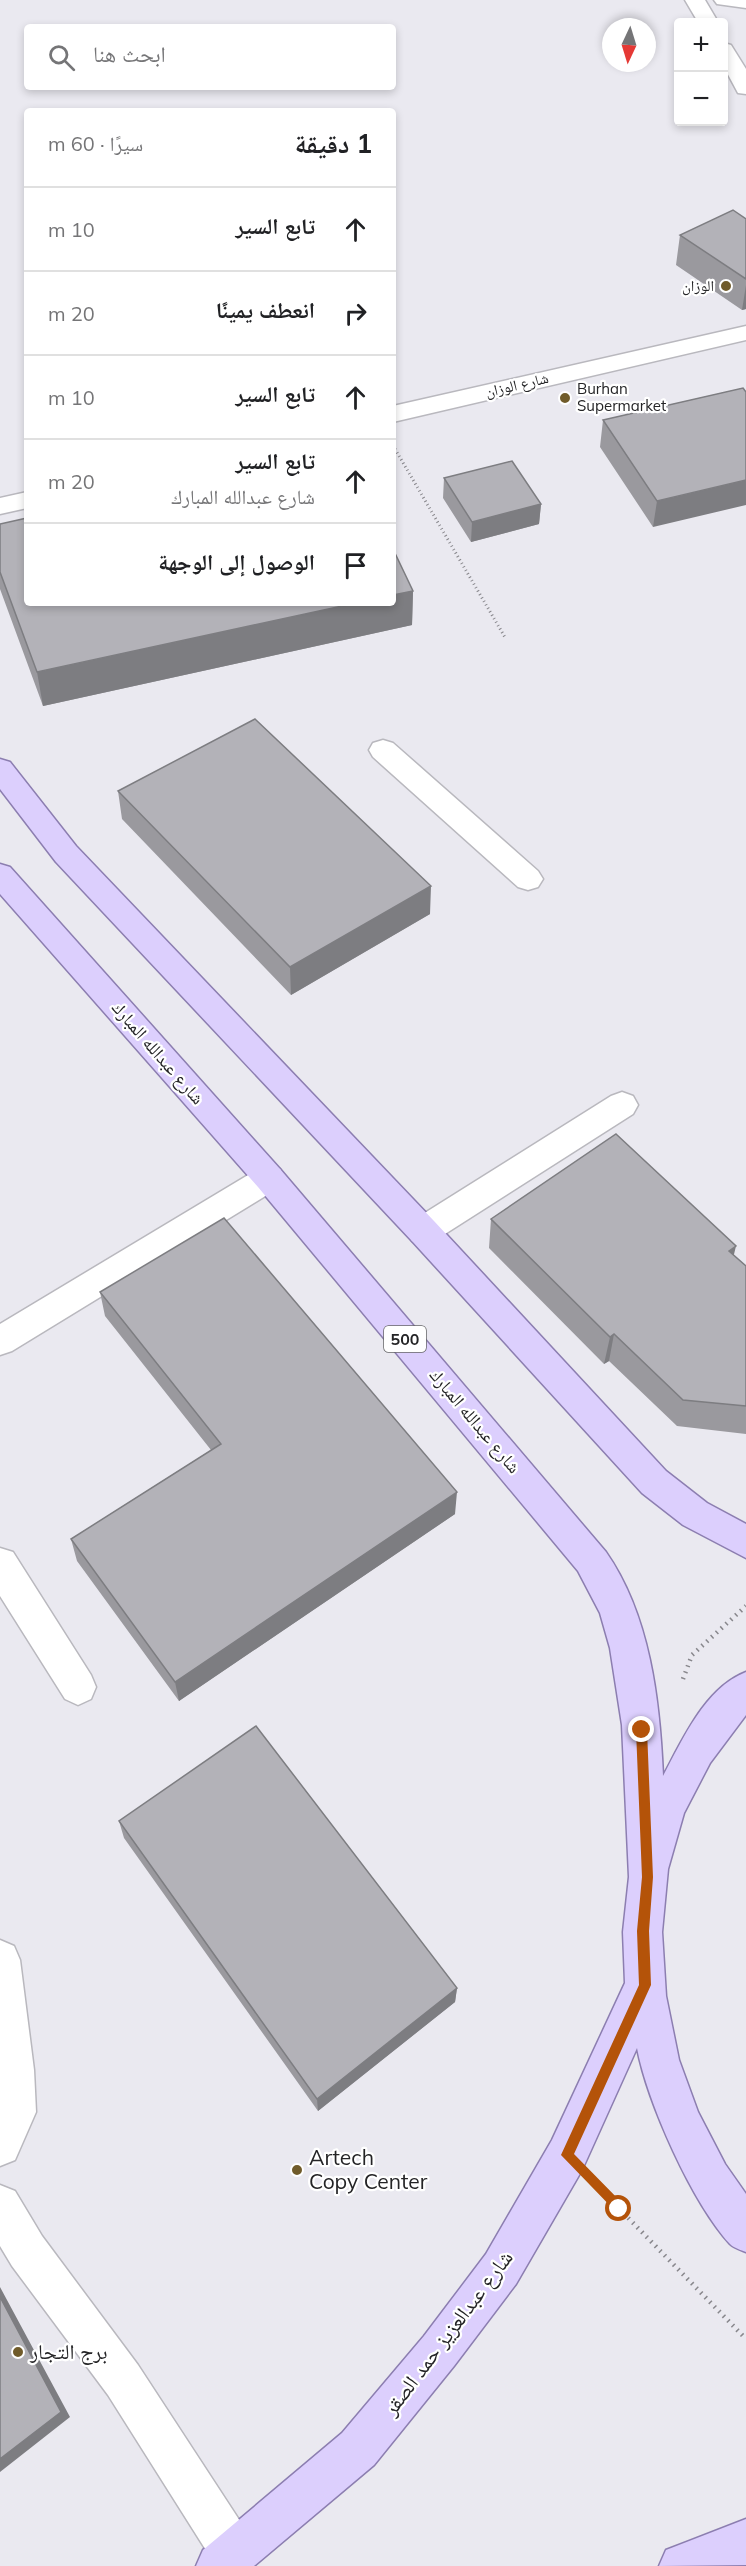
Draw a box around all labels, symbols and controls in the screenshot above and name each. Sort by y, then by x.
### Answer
north arrow [602,18,656,72]
map controls [674,18,728,126]
button: + [674,18,728,72]
search box [24,24,396,90]
text: ابحث هنا [93,40,166,68]
icon: search [45,41,78,74]
button: − [674,72,728,126]
text: 1 دقيقة [295,127,372,160]
text: سيرًا · 60 m [48,131,143,156]
text: تابع السير [236,212,315,240]
icon: ahead [339,213,372,246]
text: 10 m [48,217,95,242]
place label: الوزان [682,276,714,296]
marker: الوزان [719,279,733,293]
text: انعطف يمينًا [216,296,315,324]
icon: right [339,297,372,330]
text: 20 m [48,301,95,326]
street label: شارع الوزان [483,368,551,402]
place label: Burhan Supermarket [577,379,666,415]
text: تابع السير [236,380,315,408]
icon: ahead [339,381,372,414]
text: 10 m [48,385,95,410]
marker: Burhan Supermarket [558,391,572,405]
text: تابع السير [236,447,315,475]
icon: ahead [339,465,372,498]
text: 20 m [48,469,95,494]
text: شارع عبدالله المبارك [171,484,315,509]
text: الوصول إلى الوجهة [158,548,315,576]
icon: arrive [339,549,372,582]
street label: شارع عبدالله المبارك [107,996,210,1109]
road number: 500 [384,1326,426,1352]
street label: شارع عبدالله المبارك [425,1364,526,1478]
route end [628,1716,654,1742]
place label: Artech Copy Center [309,2144,428,2194]
marker: Artech Copy Center [290,2163,304,2177]
route start [605,2195,631,2221]
street label: شارع عبدالعزيز حمد الصقر [376,2245,518,2421]
place label: برج التجار [29,2338,108,2365]
marker: برج التجار [11,2345,25,2359]

